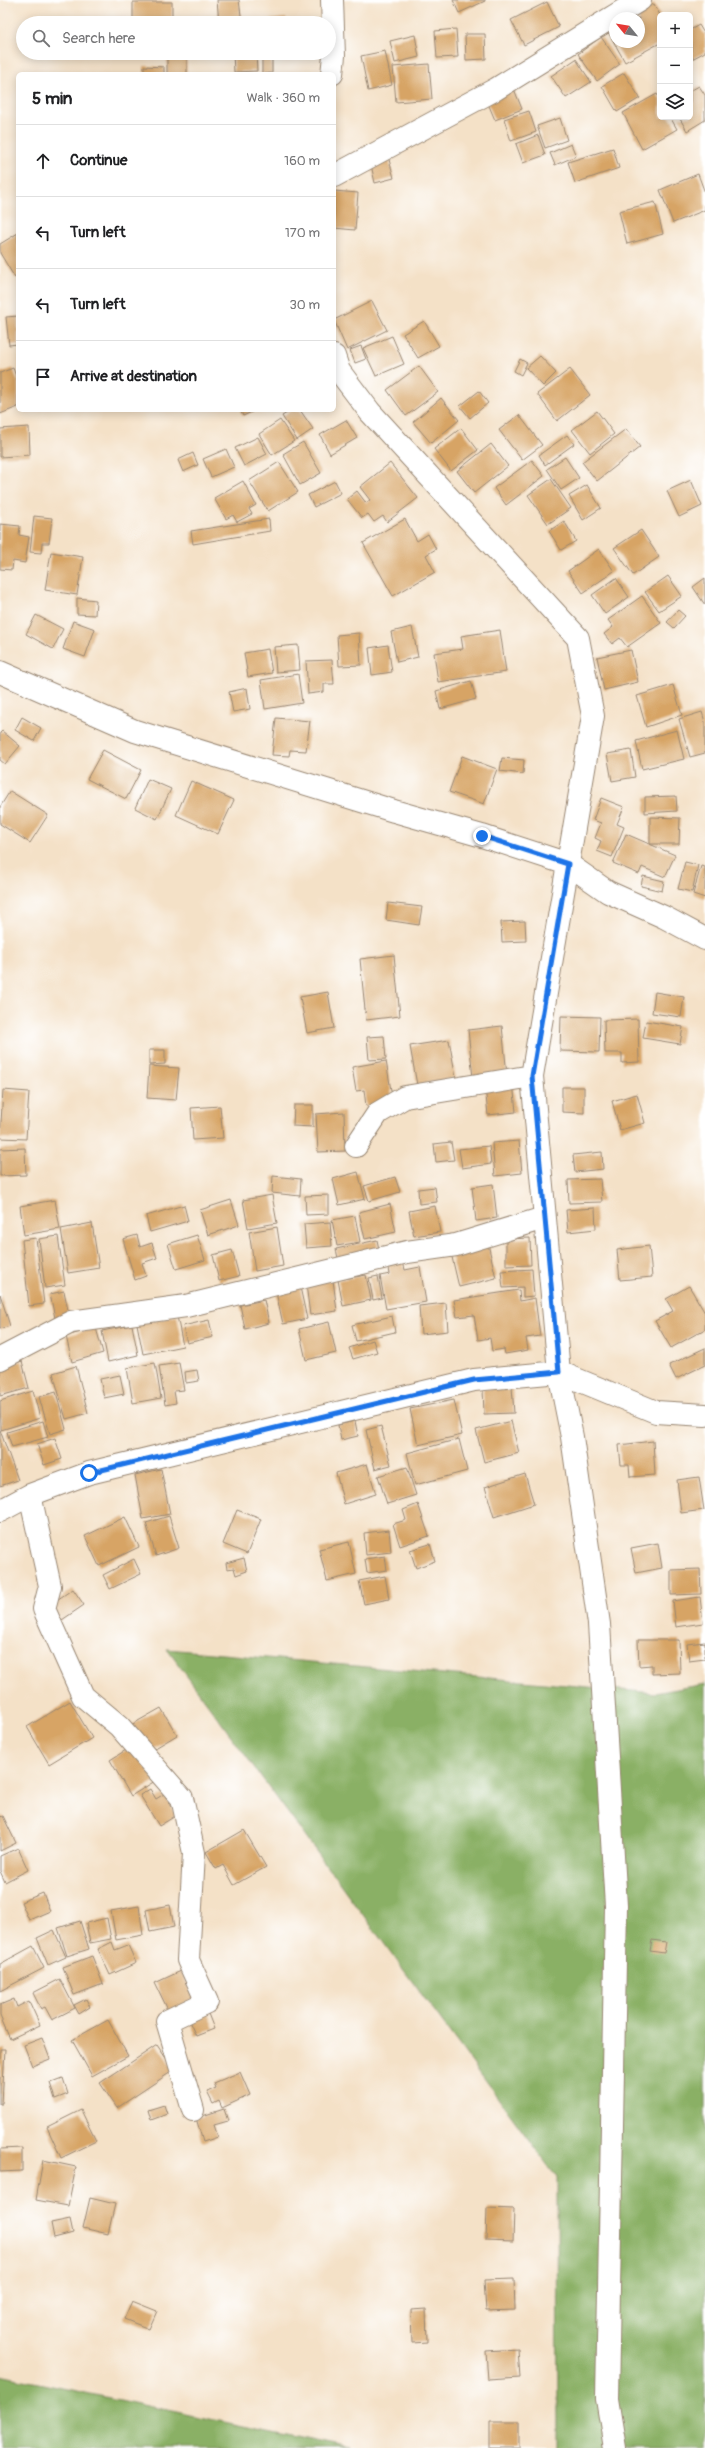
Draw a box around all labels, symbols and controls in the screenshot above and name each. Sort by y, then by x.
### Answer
north arrow [609,12,645,48]
map controls [657,12,693,120]
button: + [657,12,693,48]
search box [16,16,336,60]
icon: search [30,27,52,49]
text: Search here [62,29,135,48]
button: − [657,48,693,84]
button: layers [657,84,693,120]
text: 5 min [32,88,72,109]
text: Walk · 360 m [246,90,320,106]
icon: ahead [32,150,54,172]
text: Continue [70,151,128,170]
text: 160 m [284,153,320,169]
icon: left [32,222,54,244]
text: Turn left [70,223,126,242]
text: 170 m [285,225,320,241]
icon: left [32,294,54,316]
text: Turn left [70,295,126,314]
text: 30 m [290,297,320,313]
icon: arrive [32,366,54,388]
text: Arrive at destination [70,367,197,386]
route end [473,827,491,845]
route start [80,1464,98,1482]

